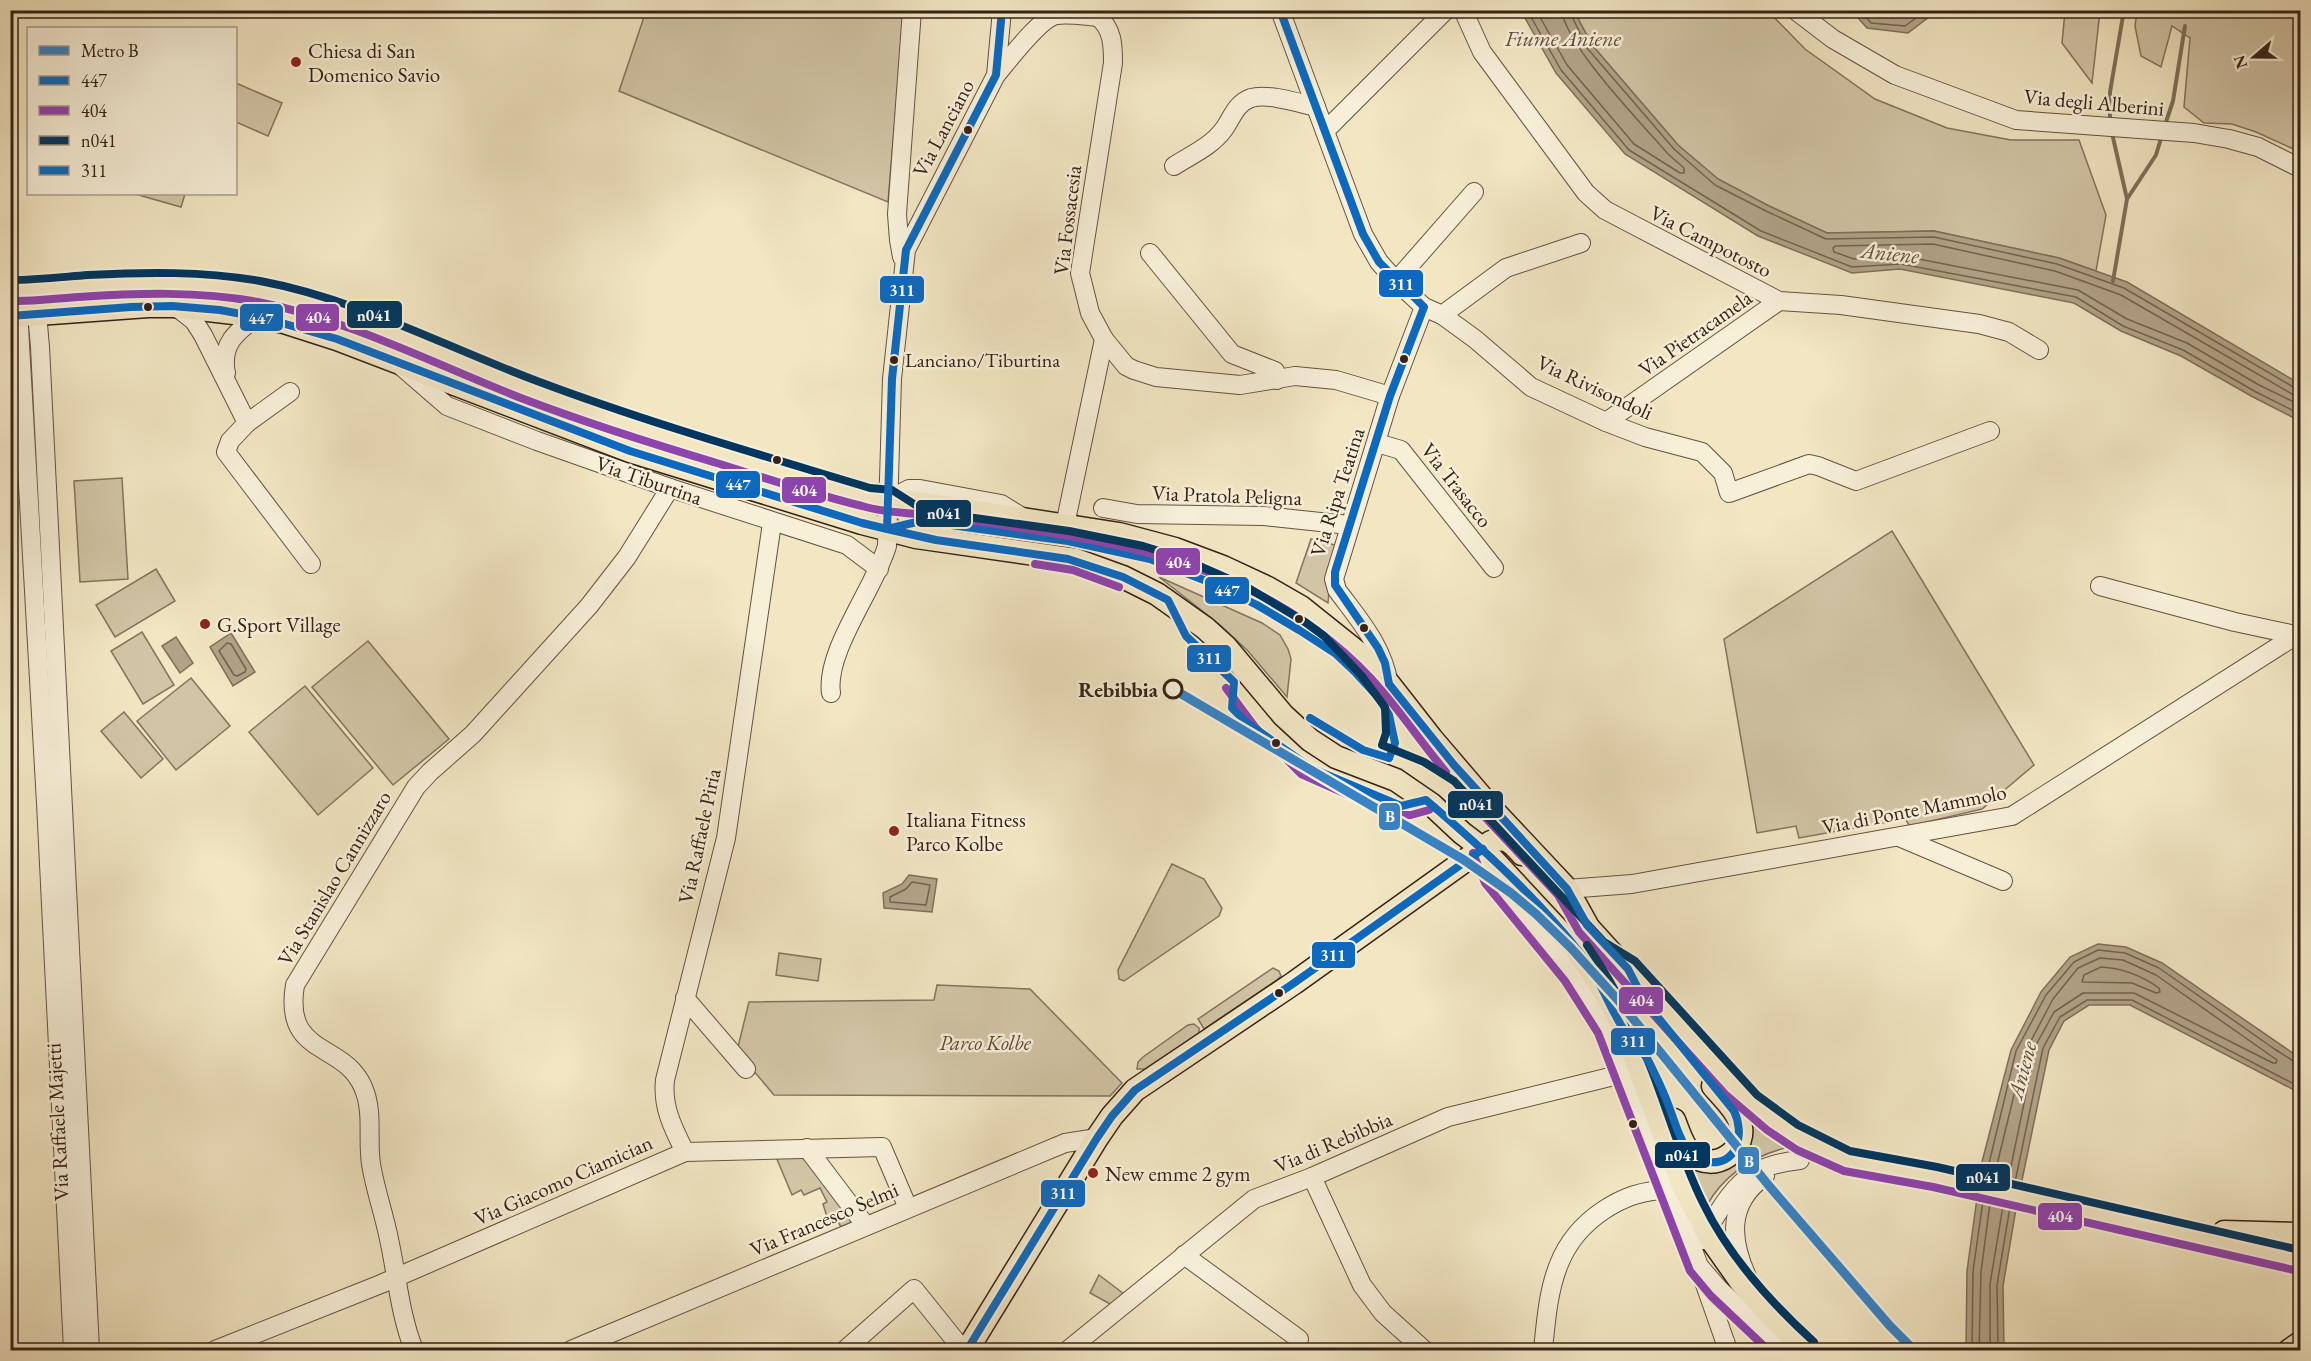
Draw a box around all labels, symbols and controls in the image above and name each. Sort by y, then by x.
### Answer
water label: Fiume Aniene [1504,24,1622,53]
legend [27,27,237,195]
north arrow [2224,27,2284,87]
place label: Chiesa di San Domenico Savio [308,37,440,88]
text: Metro B [81,39,139,62]
text: N [2228,52,2252,72]
marker: Chiesa di San Domenico Savio [289,55,303,69]
text: 447 [81,69,107,92]
street label: Via Lanciano [906,75,980,181]
street label: Via degli Alberini [2023,82,2165,122]
text: 404 [81,99,107,122]
unlabelled marker [962,124,974,136]
text: n041 [81,129,116,152]
text: 311 [81,159,107,182]
street label: Via Fossacesia [1047,163,1087,276]
street label: Via Campotosto [1646,199,1776,283]
water label: Aniene [1858,235,1921,271]
line badge: 311 [1378,269,1424,298]
text: 311 [1388,274,1414,295]
line badge: 311 [879,275,925,304]
text: 311 [889,280,915,301]
street label: Via Pietracamela [1633,283,1758,382]
line badge: n041 [346,300,403,329]
unlabelled marker [142,301,154,313]
line badge: 447 [239,303,284,332]
line badge: 404 [295,303,340,332]
text: n041 [357,305,391,326]
text: 404 [305,307,331,328]
text: 447 [248,308,274,329]
place label: Lanciano/Tiburtina [905,347,1060,373]
street label: Via Rivisondoli [1533,348,1657,426]
unlabelled marker [1398,353,1410,365]
marker: Lanciano/Tiburtina [888,354,900,366]
street label: Via Ripa Teatina [1303,423,1371,560]
street label: Via Trasacco [1415,437,1499,533]
street label: Via Tiburtina [592,449,706,511]
unlabelled marker [771,454,783,466]
line badge: 447 [715,470,761,499]
text: 447 [725,474,751,495]
line badge: 404 [781,476,827,504]
street label: Via Pratola Peligna [1151,479,1303,511]
text: 404 [791,480,817,501]
line badge: n041 [915,499,972,528]
text: n041 [927,503,961,524]
line badge: 404 [1155,547,1201,576]
text: 404 [1165,552,1191,573]
line badge: 447 [1204,576,1250,605]
text: 447 [1214,580,1240,601]
place label: G.Sport Village [217,611,341,638]
unlabelled marker [1293,613,1305,625]
marker: G.Sport Village [198,617,212,631]
unlabelled marker [1358,622,1370,634]
line badge: 311 [1186,644,1232,673]
text: 311 [1196,648,1222,669]
place label: Rebibbia [1078,676,1159,703]
marker: Rebibbia [1163,679,1183,699]
unlabelled marker [1270,737,1282,749]
street label: Via Raffaele Piria [671,765,727,906]
street label: Via di Ponte Mammolo [1819,778,2009,840]
street label: Via Stanislao Cannizzaro [271,786,397,970]
line badge: n041 [1447,790,1504,819]
text: n041 [1459,794,1493,815]
line badge: B [1378,802,1401,831]
place label: Italiana Fitness Parco Kolbe [906,806,1026,857]
text: B [1385,806,1395,827]
marker: Italiana Fitness Parco Kolbe [887,824,901,838]
line badge: 311 [1311,941,1356,969]
text: 311 [1320,945,1346,966]
line badge: 404 [1618,986,1664,1015]
unlabelled marker [1273,987,1285,999]
text: 404 [1628,990,1654,1011]
line badge: 311 [1610,1027,1656,1056]
park label: Parco Kolbe [939,1029,1032,1056]
text: 311 [1620,1031,1646,1052]
water label: Aniene [2000,1038,2044,1104]
street label: Via Raffaele Majetti [39,1042,75,1202]
street label: Via di Rebibbia [1270,1105,1397,1179]
unlabelled marker [1627,1118,1639,1130]
street label: Via Giacomo Ciamician [469,1128,657,1232]
line badge: n041 [1654,1141,1711,1169]
text: n041 [1665,1145,1699,1166]
line badge: B [1737,1146,1760,1175]
text: B [1744,1151,1754,1172]
place label: New emme 2 gym [1105,1160,1251,1187]
line badge: n041 [1955,1163,2011,1192]
marker: New emme 2 gym [1086,1166,1100,1180]
text: n041 [1966,1167,2000,1188]
street label: Via Francesco Selmi [746,1176,902,1262]
line badge: 311 [1040,1179,1086,1208]
text: 311 [1050,1183,1076,1204]
line badge: 404 [2037,1202,2083,1231]
text: 404 [2047,1206,2073,1227]

